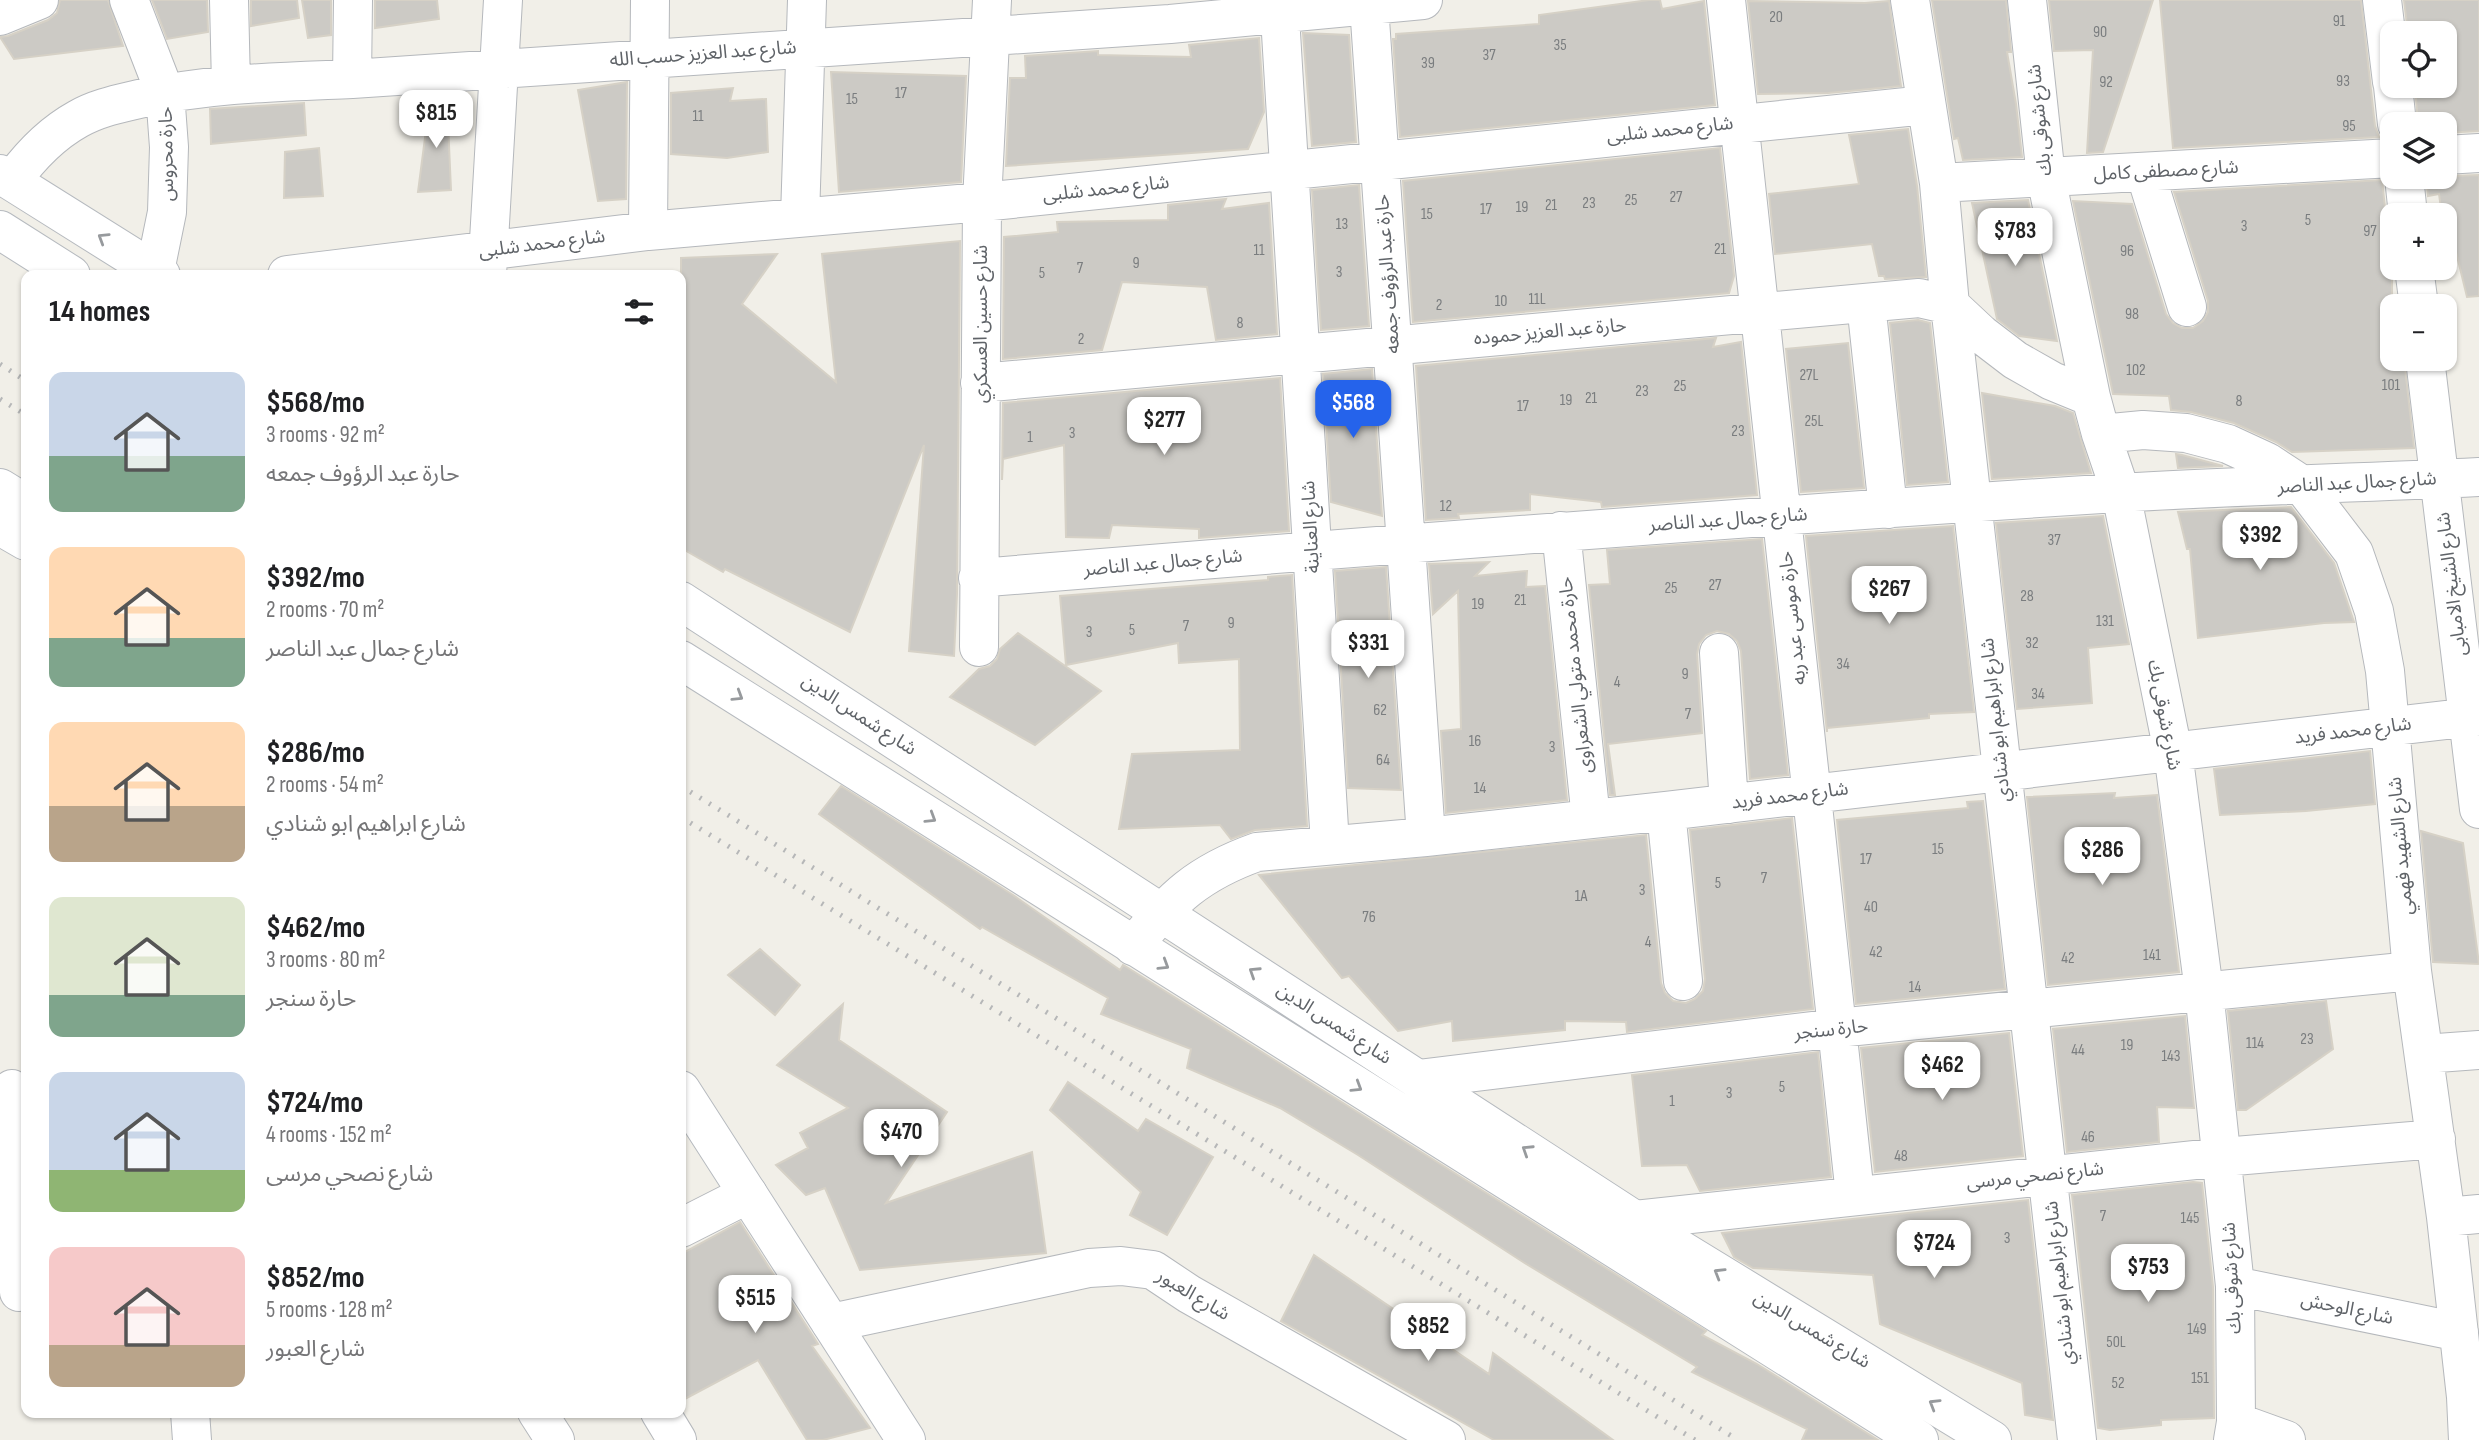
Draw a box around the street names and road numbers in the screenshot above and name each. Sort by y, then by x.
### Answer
street label: شارع عبد العزيز حسب الله [609,36,797,73]
street label: شارع شوقى بك [2023,63,2058,177]
street label: حارة محروس [155,106,179,202]
street label: شارع محمد شلبى [1605,112,1735,149]
street label: شارع مصطفى كامل [2093,156,2239,187]
street label: شارع محمد شلبى [1041,171,1171,208]
street label: حارة عبد الرؤوف جمعه [1371,193,1405,355]
street label: شارع محمد شلبى [477,225,607,264]
street label: شارع حسين العسكري [970,245,995,403]
street label: حارة عبد العزيز حموده [1473,314,1627,350]
street label: شارع جمال عبد الناصر [2276,467,2437,500]
street label: شارع العناينة [1297,480,1326,574]
street label: شارع جمال عبد الناصر [1647,503,1808,538]
street label: شارع الشيخ الامبابى [2432,510,2474,657]
street label: شارع جمال عبد الناصر [1082,545,1243,582]
street label: حارة موسى عبد ربه [1775,550,1811,686]
street label: حارة محمد متولي الشعراوى [1554,575,1600,775]
street label: شارع ابراهيم ابو شنادي [1976,636,2018,803]
street label: شارع شوقى بك [2141,658,2186,772]
street label: شارع شمس الدين [797,669,921,761]
street label: شارع محمد فريد [2293,712,2413,751]
street label: شارع الشهيد فهمي [2384,776,2421,916]
street label: شارع محمد فريد [1730,777,1850,816]
street label: شارع شمس الدين [1272,978,1396,1070]
street label: حارة سنجر [1792,1015,1869,1045]
street label: شارع نصحي مرسى [1965,1157,2105,1197]
street label: شارع ابراهيم ابو شنادي [2040,1199,2082,1366]
street label: شارع شوقى بك [2218,1221,2247,1335]
street label: شارع العبور [1151,1264,1234,1327]
street label: شارع شمس الدين [1749,1286,1875,1375]
street label: شارع الوحش [2299,1288,2395,1331]

